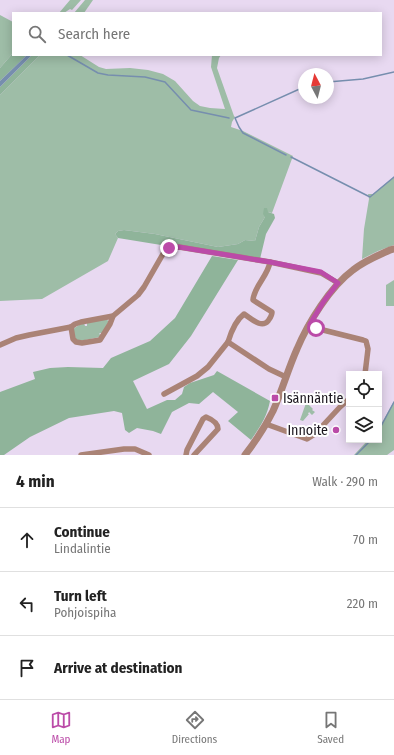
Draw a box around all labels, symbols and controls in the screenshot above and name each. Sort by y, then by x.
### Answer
search box [12,12,382,56]
icon: search [26,23,48,45]
text: Search here [58,25,130,43]
north arrow [298,68,334,104]
route end [160,239,178,257]
route start [307,319,325,337]
map controls [346,371,382,443]
button: locate [346,371,382,407]
place label: Isännäntie [283,390,344,407]
marker: Isännäntie [270,393,280,403]
button: layers [346,407,382,443]
place label: Innoite [287,422,328,439]
marker: Innoite [331,425,341,435]
text: 4 min [16,471,55,492]
text: Walk · 290 m [312,474,378,489]
text: Continue [54,523,110,541]
icon: ahead [16,529,38,551]
text: 70 m [353,532,378,547]
text: Lindalintie [54,541,111,556]
text: Turn left [54,587,107,605]
icon: left [16,593,38,615]
text: 220 m [347,596,378,611]
text: Pohjoispiha [54,605,116,620]
icon: arrive [16,657,38,679]
text: Arrive at destination [54,659,182,677]
tab: Map [50,709,72,746]
tab: Directions [172,709,217,746]
tab: Saved [317,709,344,746]

